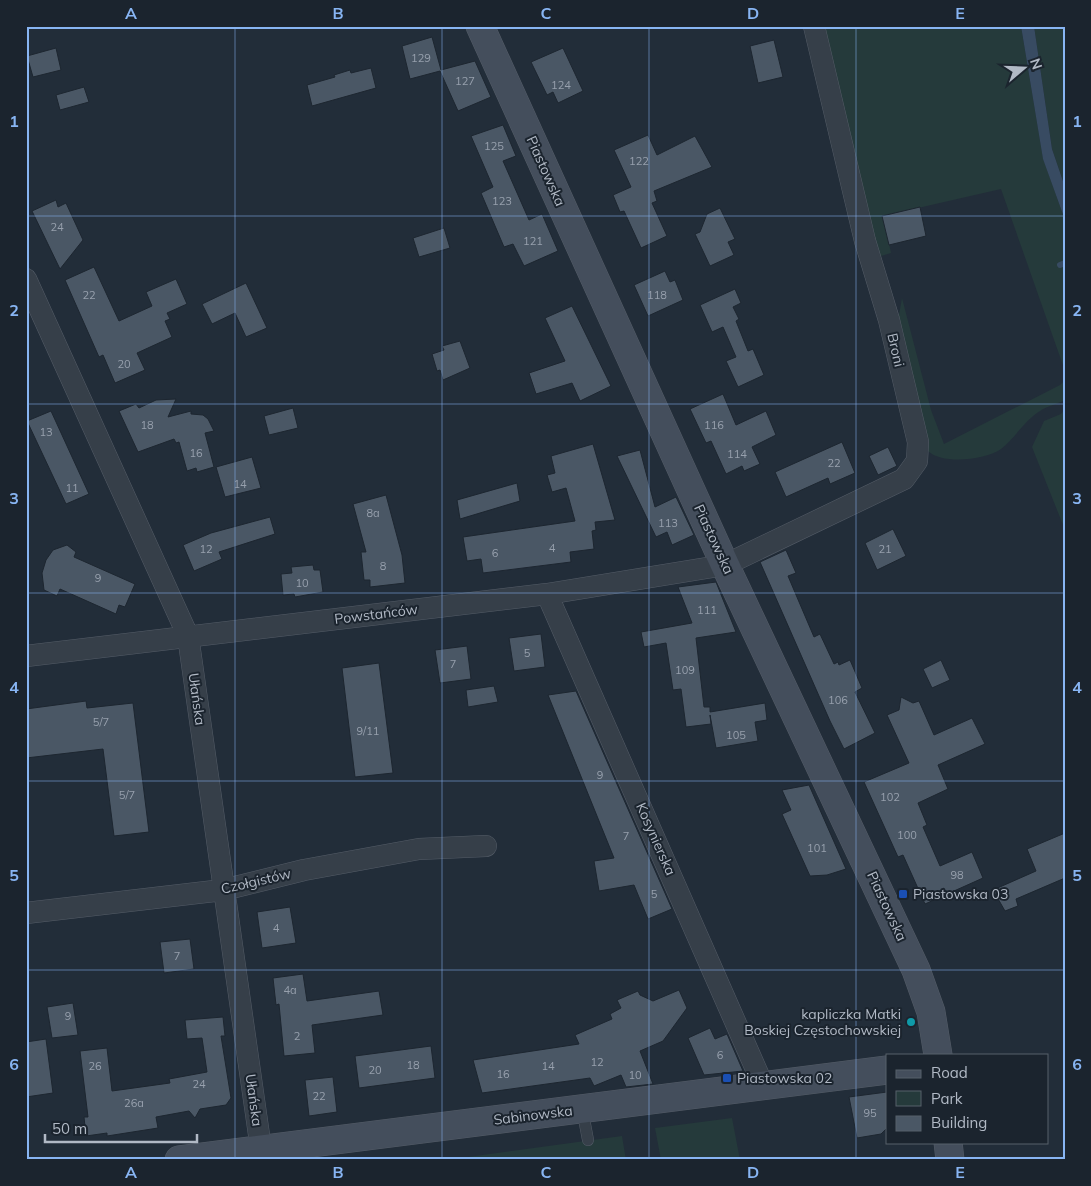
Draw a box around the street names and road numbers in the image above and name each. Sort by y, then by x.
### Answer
street label: Piastowska [523,133,569,209]
street label: Broni [883,331,909,369]
street label: Piastowska [690,501,738,577]
street label: Powstańców [333,600,419,628]
street label: Ułańska [184,672,210,726]
street label: Kosynierska [632,800,680,878]
street label: Czołgistów [219,864,293,898]
street label: Piastowska [863,868,911,944]
street label: Ułańska [241,1073,267,1127]
street label: Sabinowska [492,1101,574,1129]

